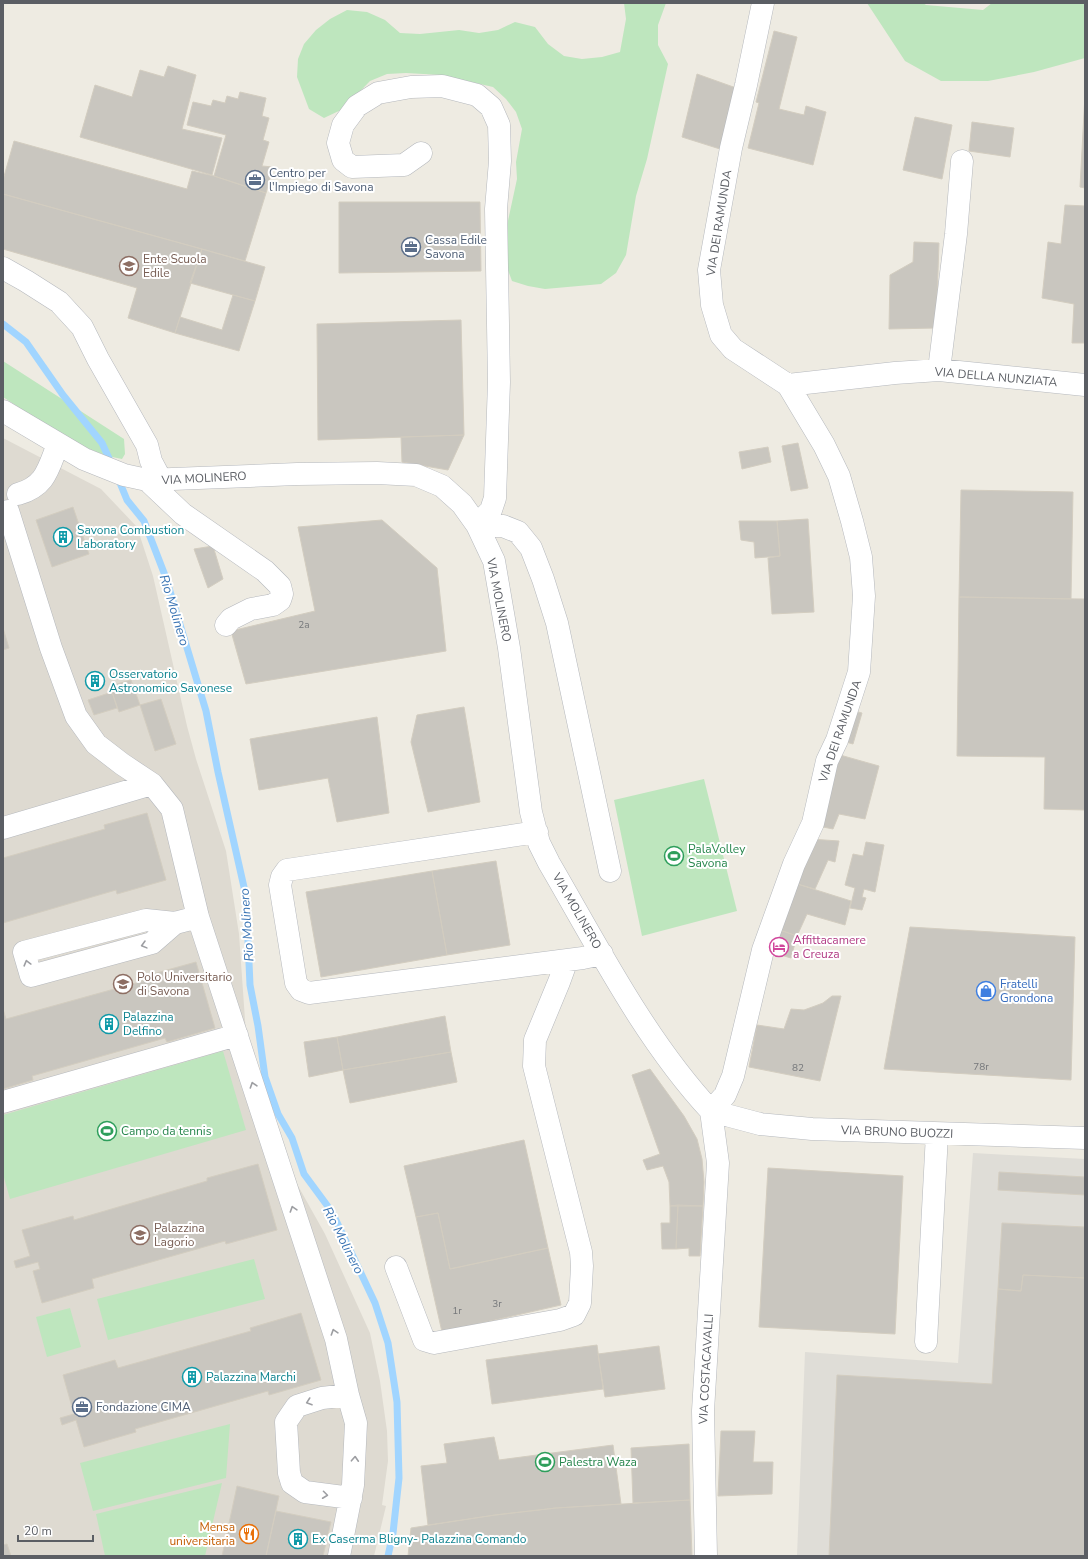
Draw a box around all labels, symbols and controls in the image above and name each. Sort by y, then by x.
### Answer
place label: Centro per l'Impiego di Savona [269,165,374,195]
office icon: Centro per l'Impiego di Savona [244,169,266,191]
street label: VIA DEI RAMUNDA [703,169,735,278]
place label: Cassa Edile Savona [425,232,487,262]
office icon: Cassa Edile Savona [400,236,422,258]
place label: Ente Scuola Edile [143,251,207,281]
school or university icon: Ente Scuola Edile [118,255,140,277]
street label: VIA DELLA NUNZIATA [933,364,1058,390]
street label: VIA MOLINERO [160,468,247,488]
place label: Savona Combustion Laboratory [77,522,184,552]
building icon: Savona Combustion Laboratory [52,526,74,548]
street label: VIA MOLINERO [483,556,515,643]
water label: Rio Molinero [155,572,193,648]
house number: 2a [298,618,310,632]
place label: Osservatorio Astronomico Savonese [109,666,232,696]
building icon: Osservatorio Astronomico Savonese [84,670,106,692]
street label: VIA DEI RAMUNDA [815,677,865,785]
place label: PalaVolley Savona [688,841,746,871]
sports icon: PalaVolley Savona [663,845,685,867]
street label: VIA MOLINERO [548,869,605,952]
water label: Rio Molinero [235,888,259,962]
place label: Affittacamere a Creuza [793,932,866,962]
hotel icon: Affittacamere a Creuza [768,936,790,958]
one-way arrow [140,940,147,949]
one-way arrow [23,960,32,967]
place label: Polo Universitario di Savona [137,969,232,999]
school or university icon: Polo Universitario di Savona [112,973,134,995]
place label: Fratelli Grondona [1000,976,1053,1006]
shop icon: Fratelli Grondona [975,980,997,1002]
place label: Palazzina Delfino [123,1009,174,1039]
building icon: Palazzina Delfino [98,1013,120,1035]
house number: 78r [973,1060,989,1074]
house number: 82 [792,1061,804,1075]
one-way arrow [249,1082,258,1089]
sports icon: Campo da tennis [96,1120,118,1142]
street label: VIA BRUNO BUOZZI [840,1122,953,1142]
place label: Campo da tennis [121,1123,212,1139]
water label: Rio Molinero [318,1204,368,1277]
one-way arrow [290,1205,298,1212]
place label: Palazzina Lagorio [154,1220,205,1250]
school or university icon: Palazzina Lagorio [129,1224,151,1246]
house number: 3r [492,1297,502,1311]
house number: 1r [452,1304,462,1318]
street label: VIA COSTACAVALLI [695,1313,717,1426]
one-way arrow [330,1329,339,1336]
building icon: Palazzina Marchi [181,1366,203,1388]
place label: Palazzina Marchi [206,1369,296,1385]
office icon: Fondazione CIMA [71,1396,93,1418]
one-way arrow [306,1397,313,1406]
place label: Fondazione CIMA [96,1399,191,1415]
sports icon: Palestra Waza [534,1451,556,1473]
place label: Palestra Waza [559,1454,637,1470]
one-way arrow [350,1456,359,1462]
one-way arrow [322,1490,328,1499]
scale bar [18,1517,93,1543]
place label: Mensa universitaria [169,1519,235,1549]
text: 20 m [24,1523,52,1539]
restaurant icon: Mensa universitaria [238,1523,260,1545]
building icon: Ex Caserma Bligny- Palazzina Comando [287,1528,309,1550]
place label: Ex Caserma Bligny- Palazzina Comando [312,1531,527,1547]

